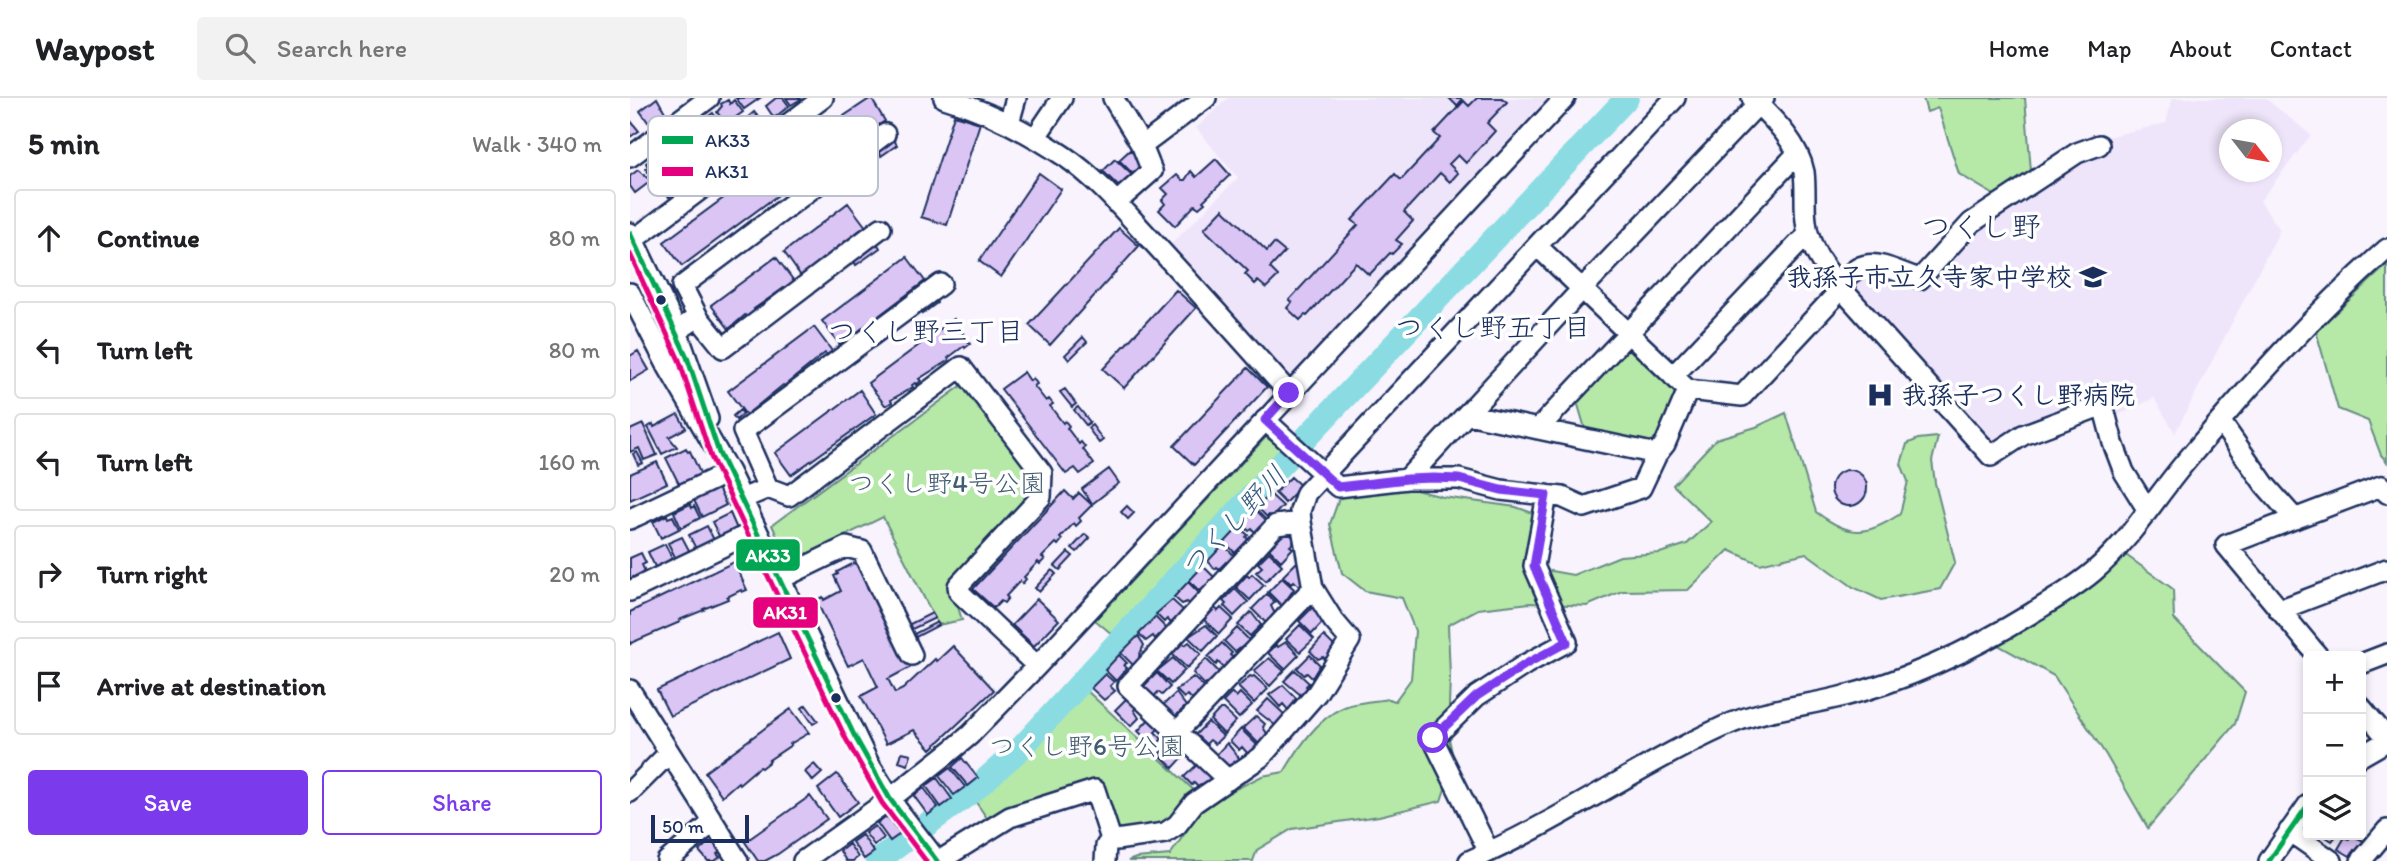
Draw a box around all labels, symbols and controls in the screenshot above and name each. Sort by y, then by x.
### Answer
search box [197,17,687,80]
text: Waypost [35,29,155,68]
icon: search [221,29,259,67]
text: Search here [277,32,407,64]
text: Home [1989,34,2049,63]
text: Map [2087,34,2131,63]
text: About [2169,34,2232,63]
text: Contact [2270,34,2352,63]
legend [648,116,878,196]
north arrow [2219,119,2282,182]
text: 5 min [28,125,99,162]
text: AK33 [705,129,750,152]
text: Walk · 340 m [472,130,602,158]
text: AK31 [705,160,749,183]
district label: つくし野 [1921,208,2041,245]
icon: ahead [30,219,68,257]
text: Continue [97,222,200,254]
text: 80 m [549,224,600,252]
place label: 我孫子市立久寺家中学校 [1786,261,2072,293]
school or university icon: 我孫子市立久寺家中学校 [2078,262,2108,292]
unlabelled marker [654,293,668,307]
district label: つくし野五丁目 [1395,310,1591,344]
district label: つくし野三丁目 [828,314,1024,348]
icon: left [30,331,68,369]
text: Turn left [97,334,193,366]
text: 80 m [549,336,600,364]
route end [1273,377,1304,408]
place label: 我孫子つくし野病院 [1901,379,2135,411]
hospital icon: 我孫子つくし野病院 [1865,380,1895,410]
icon: left [30,443,68,481]
text: Turn left [97,446,193,478]
text: 160 m [538,448,600,476]
water label: つくし野川 [1173,458,1293,584]
park label: つくし野4号公園 [848,467,1046,499]
line badge: AK33 [735,538,801,572]
text: AK33 [744,544,791,567]
icon: right [30,555,68,593]
text: Turn right [97,558,208,590]
text: 20 m [549,560,600,588]
line badge: AK31 [752,596,819,629]
text: AK31 [762,601,807,624]
map controls [2303,651,2366,840]
button: + [2303,651,2366,714]
icon: arrive [30,667,68,705]
text: Arrive at destination [97,670,326,702]
unlabelled marker [829,691,843,705]
button: − [2303,714,2366,777]
route start [1417,722,1448,753]
park label: つくし野6号公園 [989,730,1185,762]
button: Save [28,770,308,835]
button: Share [322,770,602,835]
button: layers [2303,777,2366,840]
scale bar [651,812,749,844]
text: 50 m [662,815,704,838]

